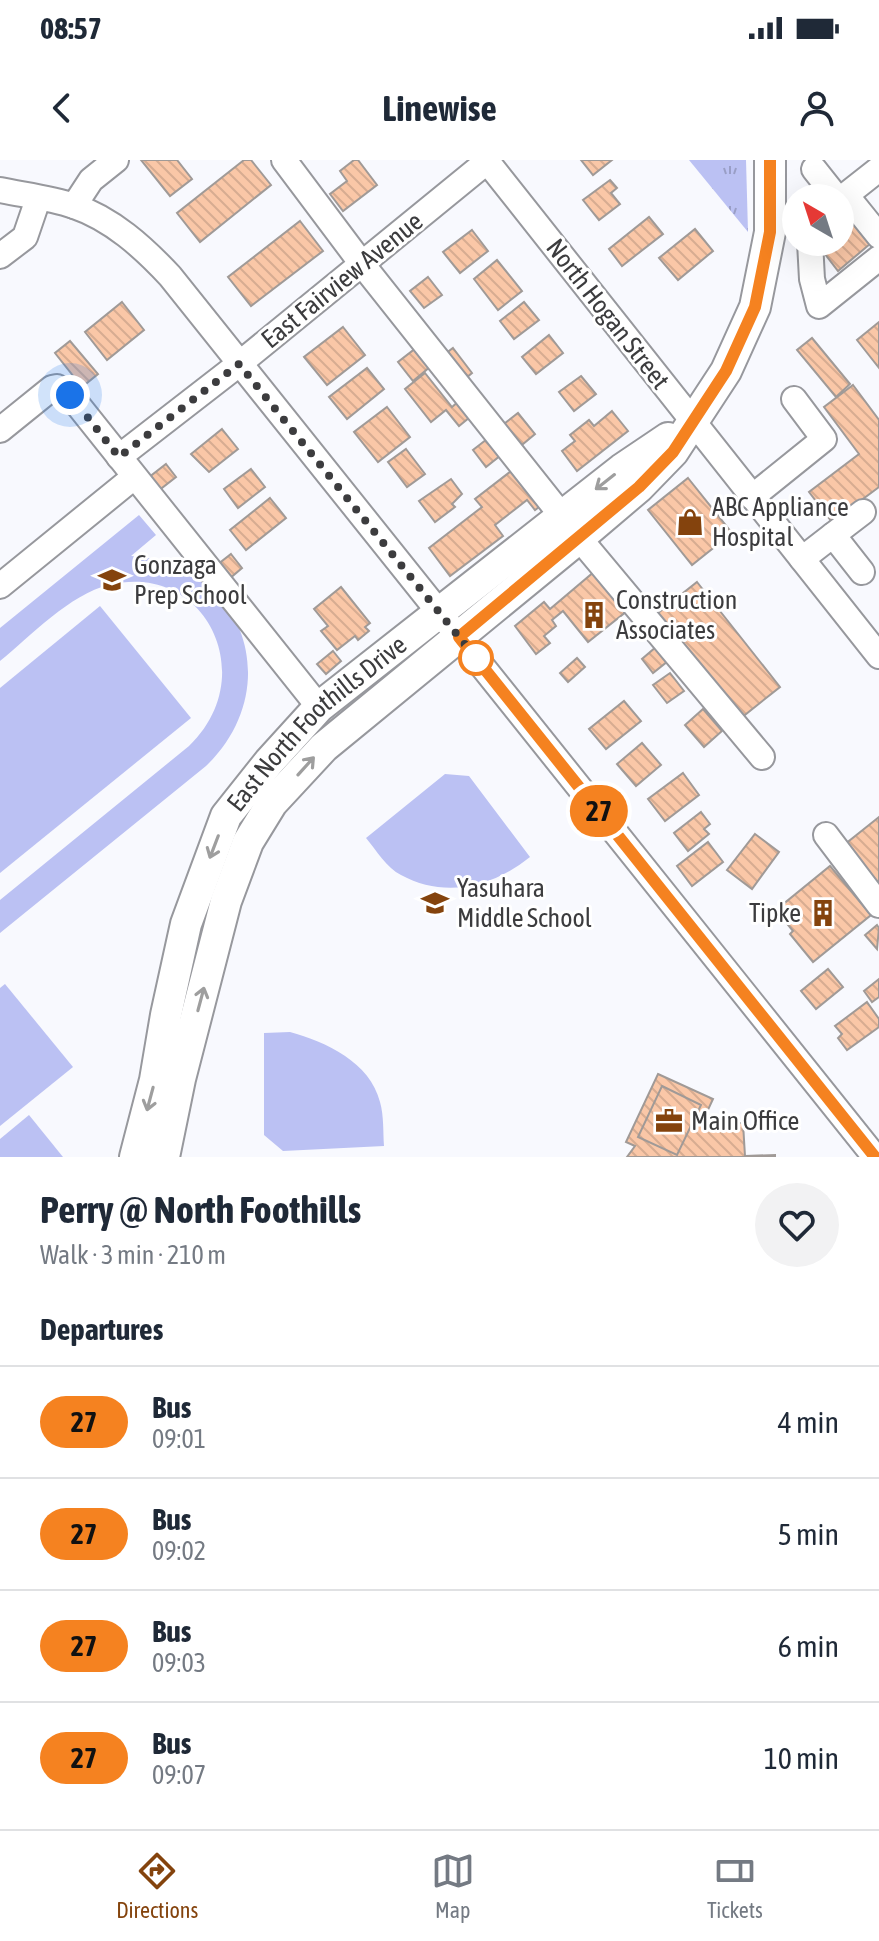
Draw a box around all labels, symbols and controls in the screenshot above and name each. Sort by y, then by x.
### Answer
text: 08:57 [40,11,102,45]
icon: back [40,86,84,130]
icon: person [795,86,839,130]
text: Linewise [382,87,497,129]
north arrow [782,184,854,256]
map controls [782,184,854,256]
street label: East Fairview Avenue [255,206,429,354]
street label: North Hogan Street [540,233,676,395]
your location [50,375,90,415]
one-way arrow [595,473,616,491]
place label: ABC Appliance Hospital [712,492,849,552]
shop icon: ABC Appliance Hospital [675,507,705,537]
place label: Gonzaga Prep School [134,550,247,610]
school or university icon: Gonzaga Prep School [97,565,127,595]
place label: Construction Associates [616,585,737,645]
building icon: Construction Associates [579,600,609,630]
street label: East North Foothills Drive [221,629,412,817]
unlabelled marker [459,641,493,675]
one-way arrow [297,757,315,777]
line badge: 27 [563,785,635,837]
text: 27 [586,795,612,827]
one-way arrow [206,834,220,859]
place label: Yasuhara Middle School [457,873,592,933]
school or university icon: Yasuhara Middle School [420,888,450,918]
place label: Tipke [749,898,801,928]
building icon: Tipke [808,898,838,928]
one-way arrow [194,987,209,1013]
one-way arrow [141,1085,156,1111]
office icon: Main Office [654,1106,684,1136]
place label: Main Office [691,1106,799,1136]
button: heart [755,1183,839,1267]
text: Perry @ North Foothills [40,1188,361,1231]
text: Walk · 3 min · 210 m [40,1240,226,1270]
text: Departures [40,1312,163,1346]
text: Bus [152,1390,191,1424]
text: 4 min [778,1405,839,1439]
text: 27 [71,1406,97,1438]
text: 09:01 [152,1424,206,1454]
text: Bus [152,1502,191,1536]
text: 5 min [778,1517,839,1551]
text: 27 [71,1518,97,1550]
text: 09:02 [152,1536,206,1566]
text: Bus [152,1614,191,1648]
text: 6 min [778,1629,839,1663]
text: 27 [71,1630,97,1662]
text: 09:03 [152,1648,206,1678]
text: Bus [152,1726,191,1760]
text: 10 min [764,1741,839,1775]
text: 27 [71,1742,97,1774]
text: 09:07 [152,1760,206,1790]
tab: Directions [116,1849,198,1923]
tab: Map [431,1849,475,1923]
tab: Tickets [707,1849,763,1923]

